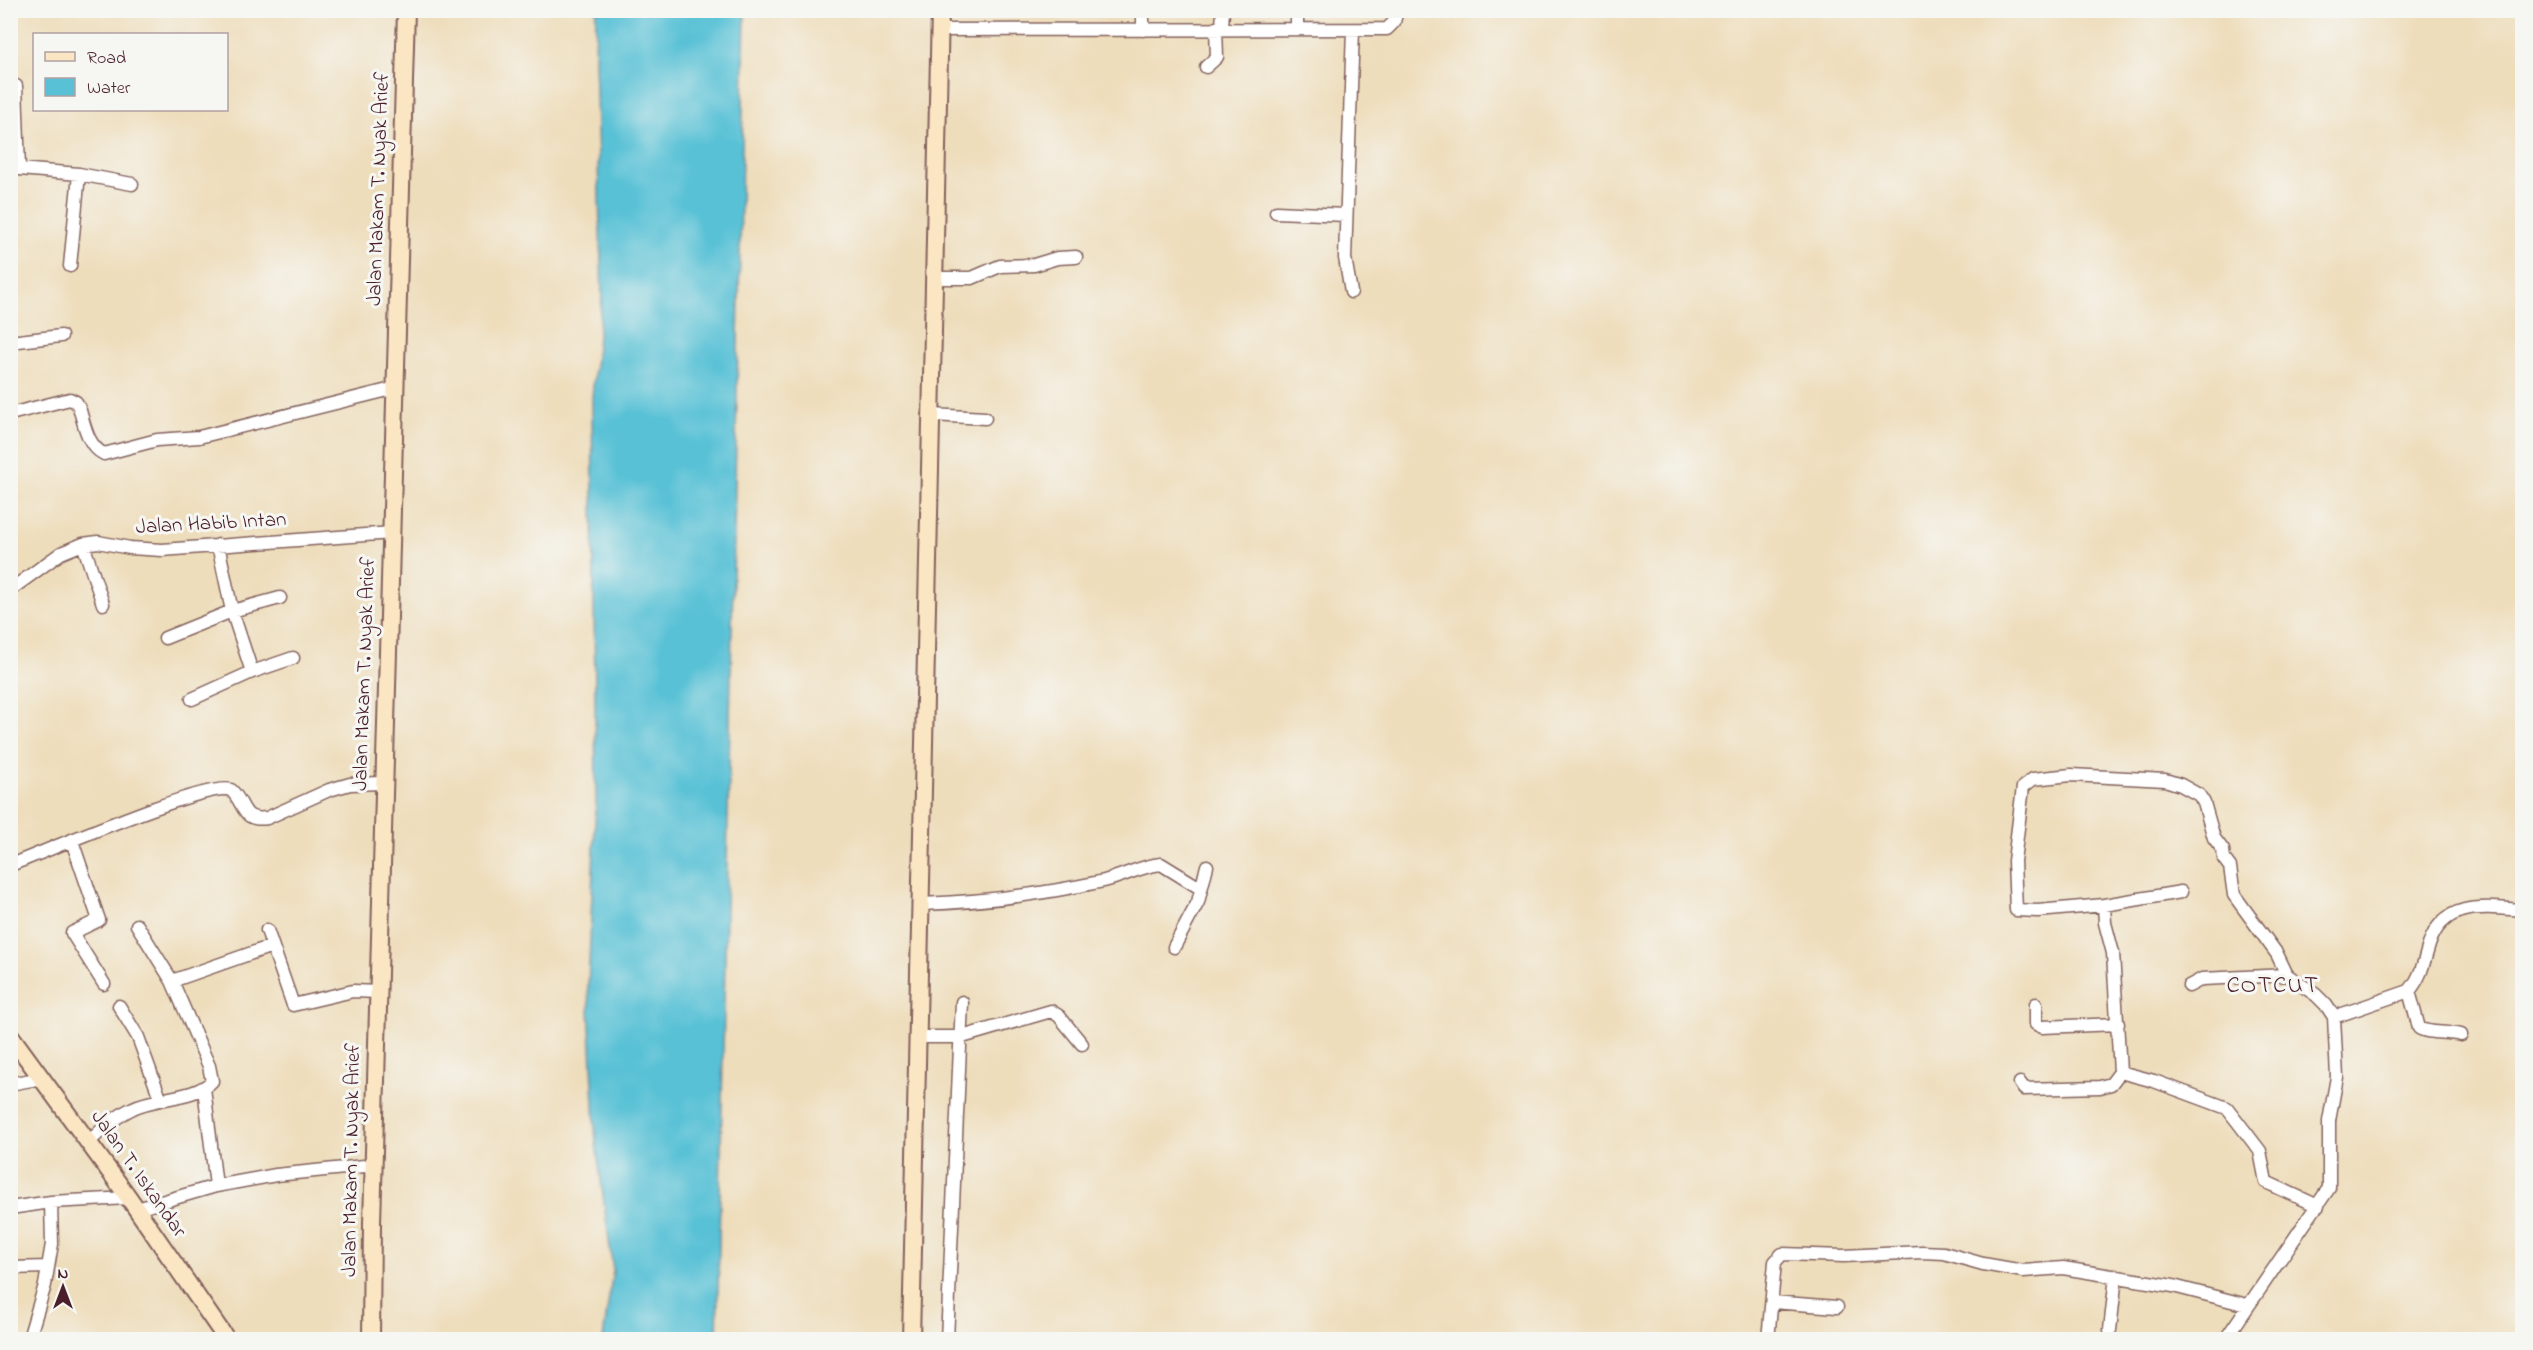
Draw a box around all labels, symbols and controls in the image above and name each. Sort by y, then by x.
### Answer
legend [33,33,228,111]
text: Road [87,46,126,72]
street label: Jalan Makam T. Nyak Arief [360,71,400,306]
text: Water [87,76,131,102]
street label: Jalan Habib Intan [135,505,287,543]
street label: Jalan Makam T. Nyak Arief [346,556,386,791]
district label: COTCUT [2226,969,2320,1004]
street label: Jalan Makam T. Nyak Arief [335,1043,371,1277]
street label: Jalan T. Iskandar [83,1104,194,1244]
north arrow [33,1257,93,1317]
text: N [58,1262,69,1286]

